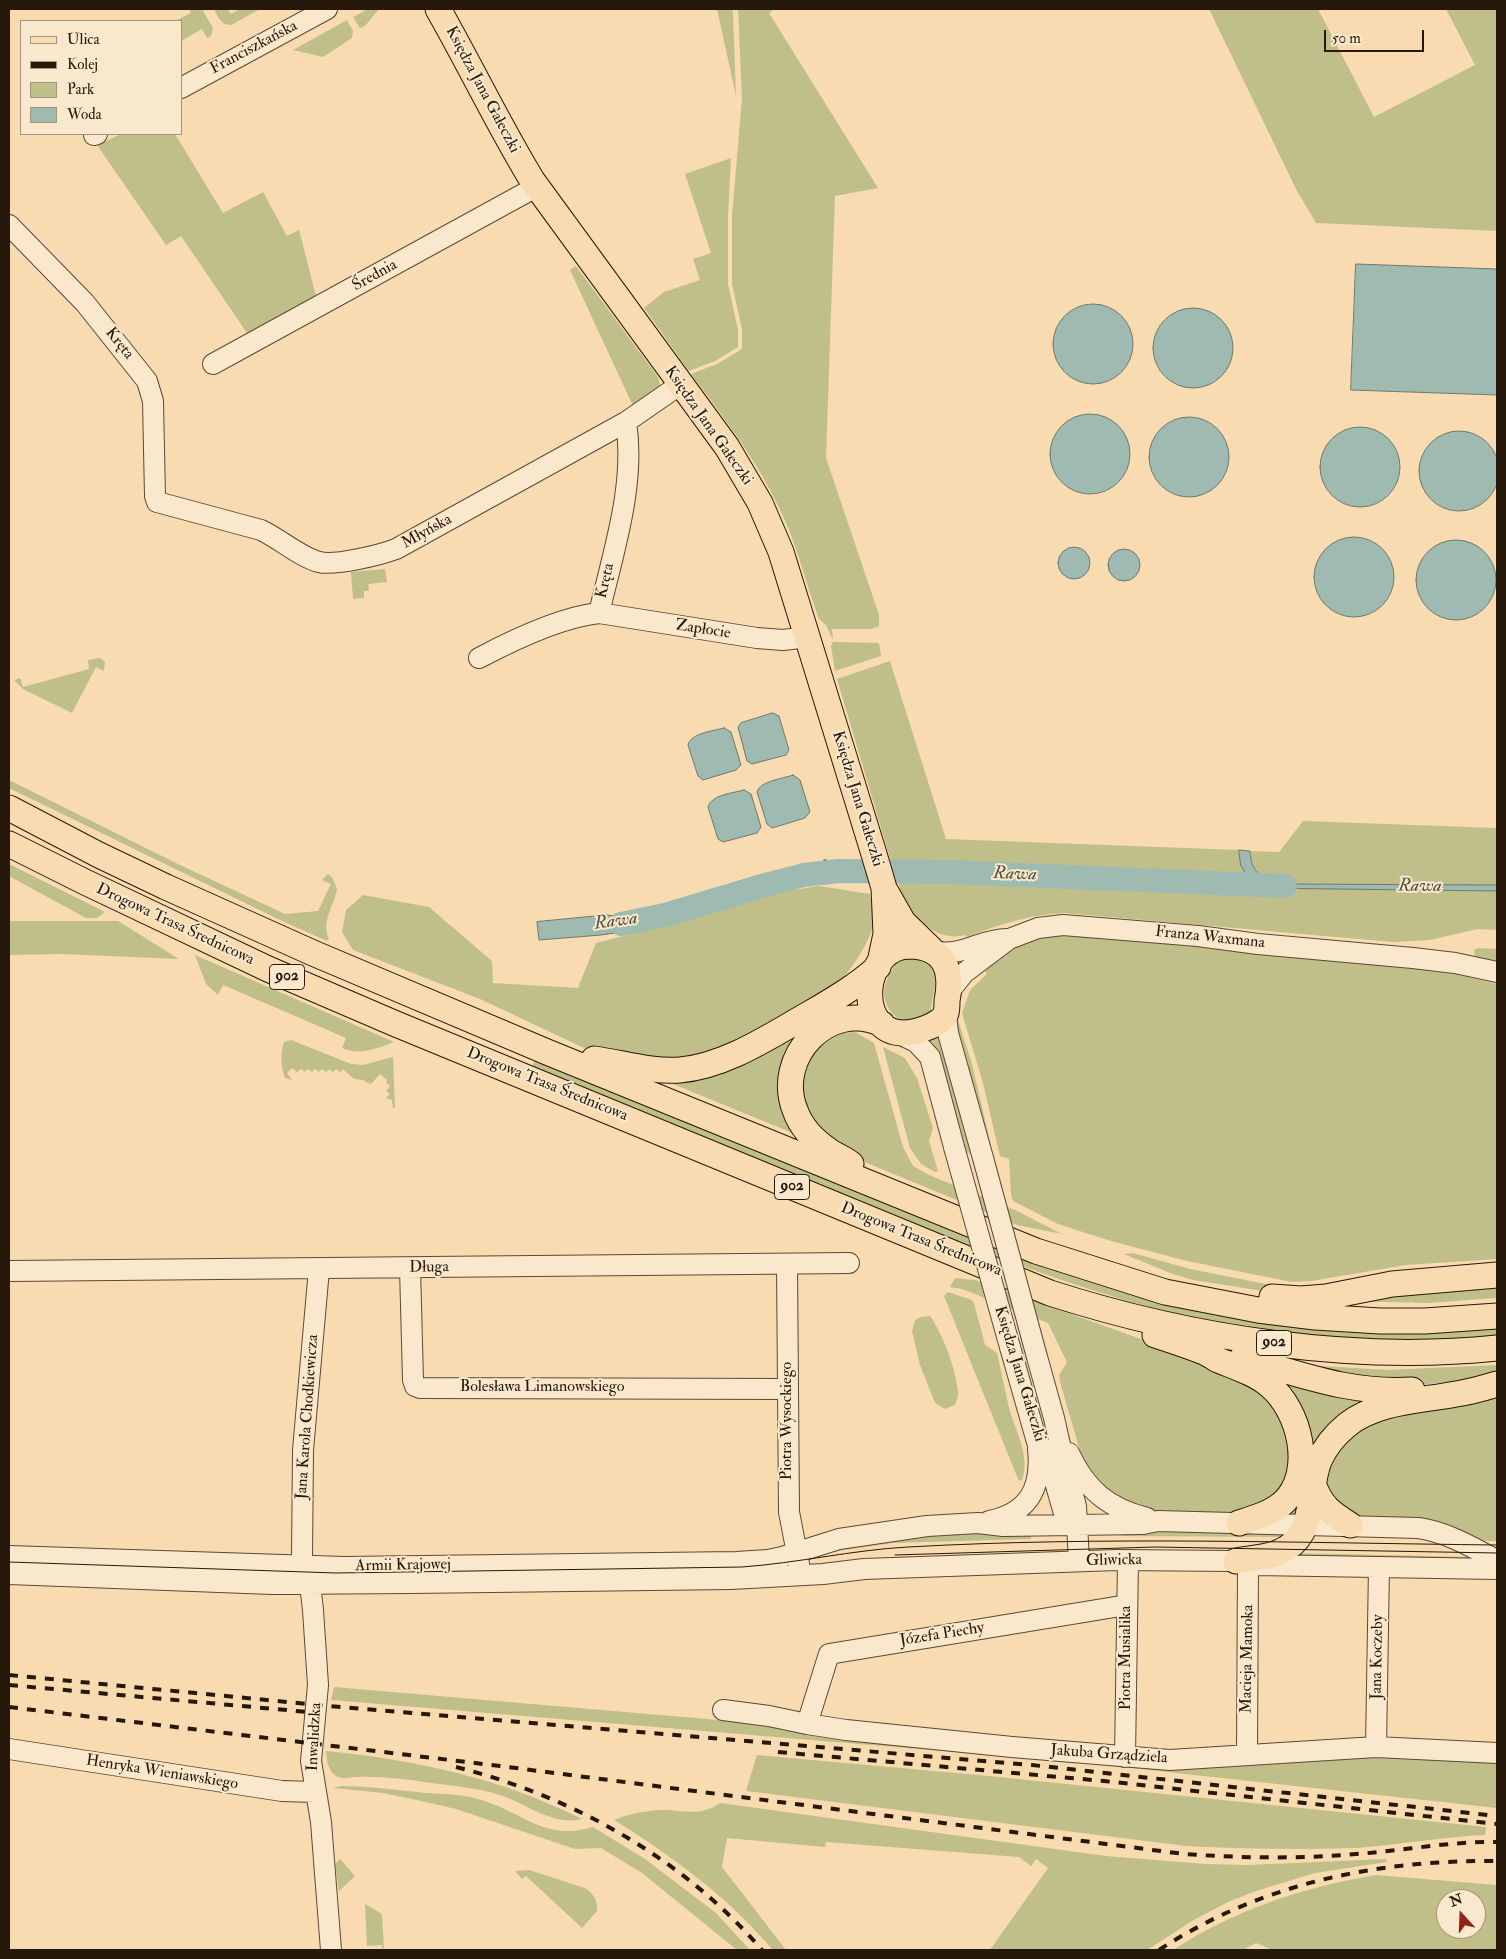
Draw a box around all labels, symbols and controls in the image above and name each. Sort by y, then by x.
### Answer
street label: Franciszkańska [207,17,301,79]
legend [20,20,182,135]
scale bar [1326,20,1426,52]
street label: Księdza Jana Gałeczki [440,23,524,157]
text: 50 m [1332,29,1361,48]
text: Ulica [67,30,100,49]
text: Kolej [67,55,98,74]
text: Park [67,80,94,99]
text: Woda [67,105,102,124]
street label: Średnia [349,256,401,296]
street label: Kręta [100,324,138,364]
street label: Księdza Jana Gałeczki [660,363,756,489]
street label: Młyńska [399,510,455,554]
street label: Kręta [593,562,619,600]
street label: Zapłocie [674,616,732,644]
street label: Księdza Jana Gałeczki [827,729,887,869]
water label: Rawa [993,863,1037,887]
water label: Rawa [1398,876,1442,898]
street label: Drogowa Trasa Średnicowa [93,880,257,970]
water label: Rawa [593,908,639,936]
street label: Franza Waxmana [1154,923,1266,953]
road number: 902 [270,964,304,990]
street label: Drogowa Trasa Średnicowa [464,1044,630,1126]
road number: 902 [774,1174,810,1200]
street label: Drogowa Trasa Średnicowa [838,1199,1004,1281]
street label: Długa [409,1258,449,1278]
street label: Księdza Jana Gałeczki [989,1304,1049,1444]
road number: 902 [1256,1330,1292,1356]
street label: Jana Karola Chodkiewicza [293,1334,323,1500]
street label: Piotra Wysockiego [778,1362,798,1480]
street label: Bolesława Limanowskiego [460,1378,624,1398]
street label: Gliwicka [1086,1551,1142,1571]
street label: Armii Krajowej [355,1556,451,1576]
street label: Macieja Mamoka [1237,1604,1259,1714]
street label: Piotra Musialika [1117,1606,1137,1710]
street label: Jana Koczeby [1368,1614,1388,1700]
street label: Józefa Piechy [898,1619,986,1651]
street label: Inwalidzka [304,1702,326,1772]
street label: Jakuba Grządziela [1050,1741,1168,1769]
street label: Henryka Wieniawskiego [85,1751,239,1795]
north arrow [1436,1889,1486,1939]
text: N [1447,1890,1465,1911]

